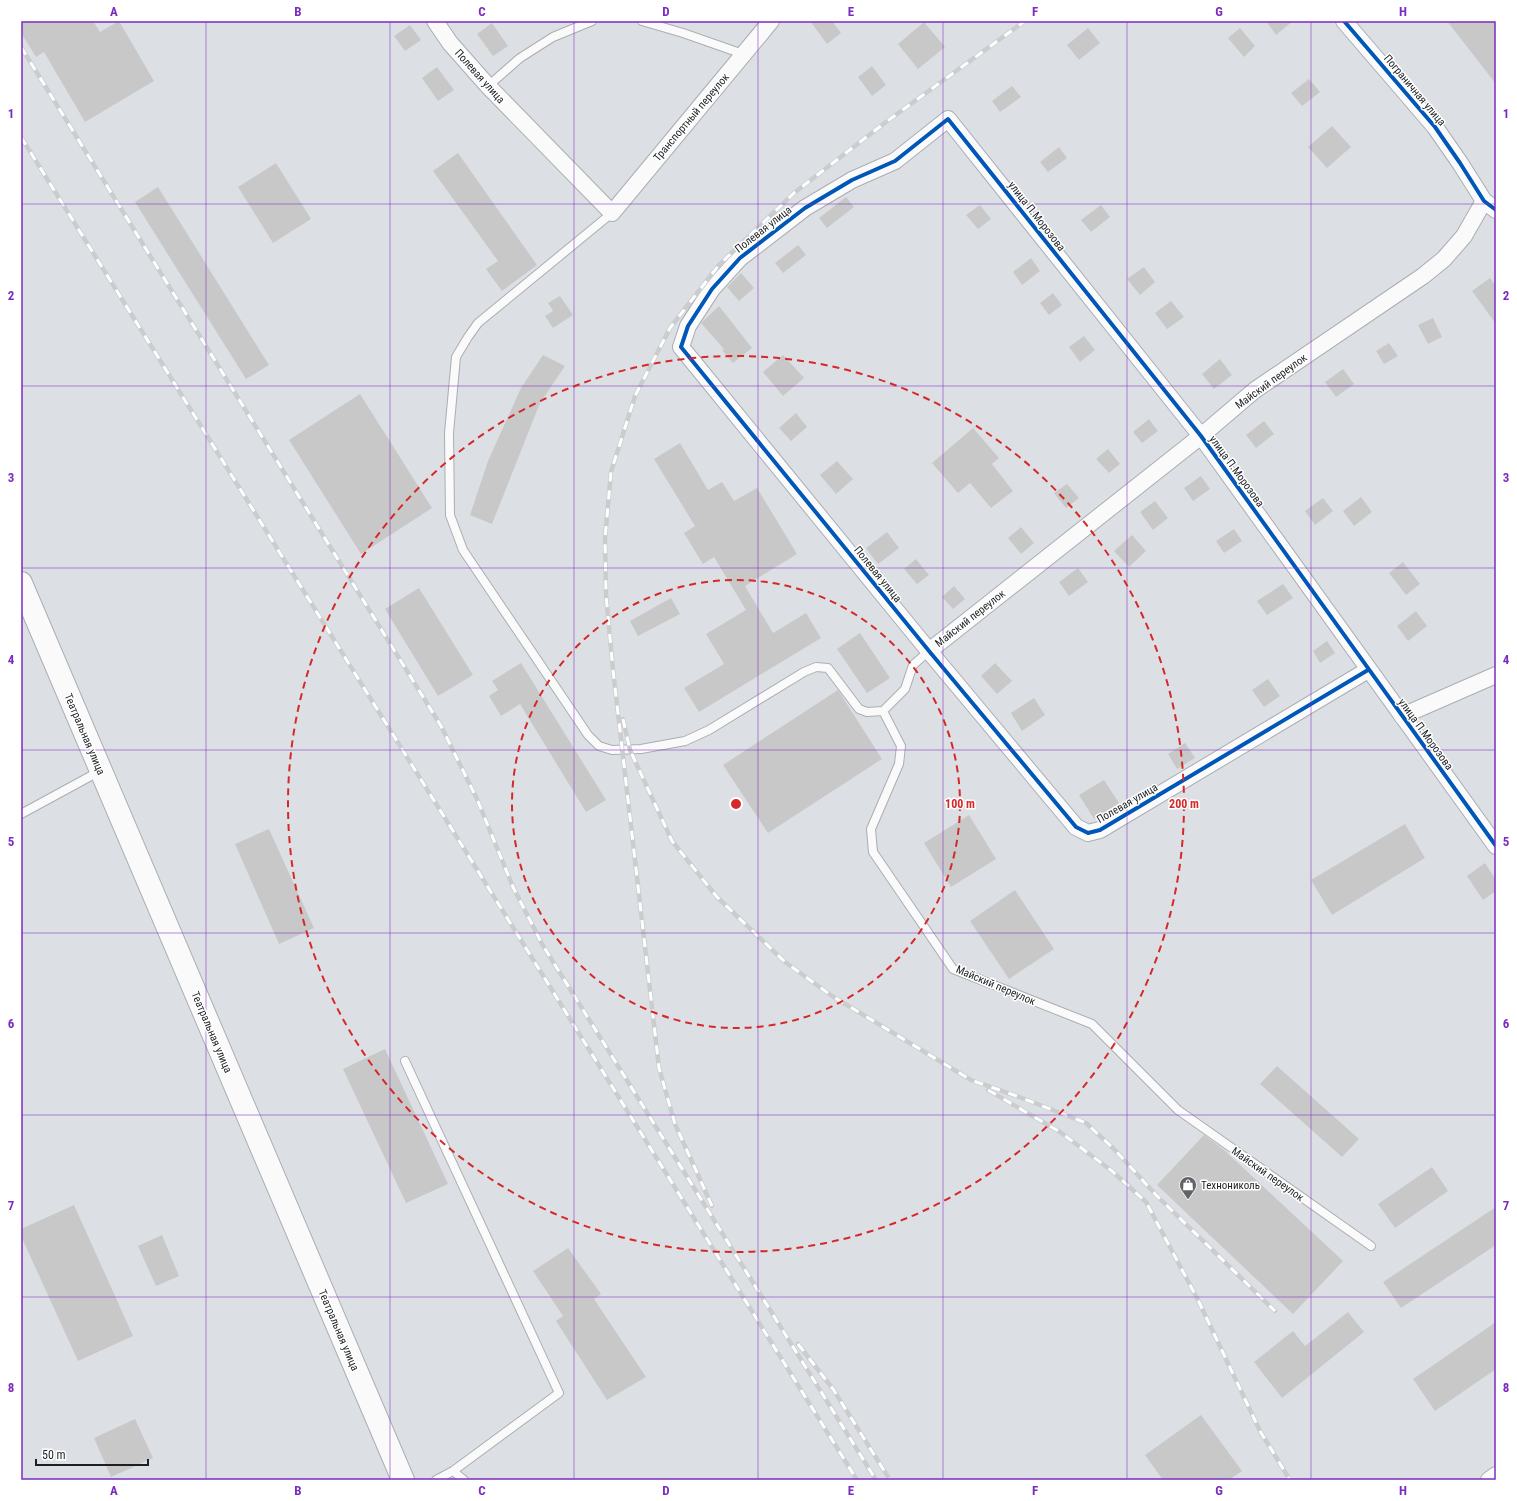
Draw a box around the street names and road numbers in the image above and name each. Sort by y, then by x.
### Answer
street label: Полевая улица [452,47,507,106]
street label: Пограничная улица [1381,52,1448,129]
street label: Транспортный переулок [651,70,732,164]
street label: улица П.Морозова [1005,179,1068,254]
street label: Полевая улица [732,203,794,256]
street label: Майский переулок [1233,351,1310,412]
street label: улица П.Морозова [1206,433,1267,509]
street label: Полевая улица [851,544,904,605]
street label: Майский переулок [933,587,1008,650]
street label: Театральная улица [62,692,108,777]
street label: улица П.Морозова [1395,696,1456,772]
street label: Полевая улица [1094,781,1160,826]
street label: Майский переулок [954,963,1038,1008]
street label: Театральная улица [189,990,235,1075]
street label: Майский переулок [1229,1145,1307,1205]
street label: Театральная улица [316,1288,362,1373]

